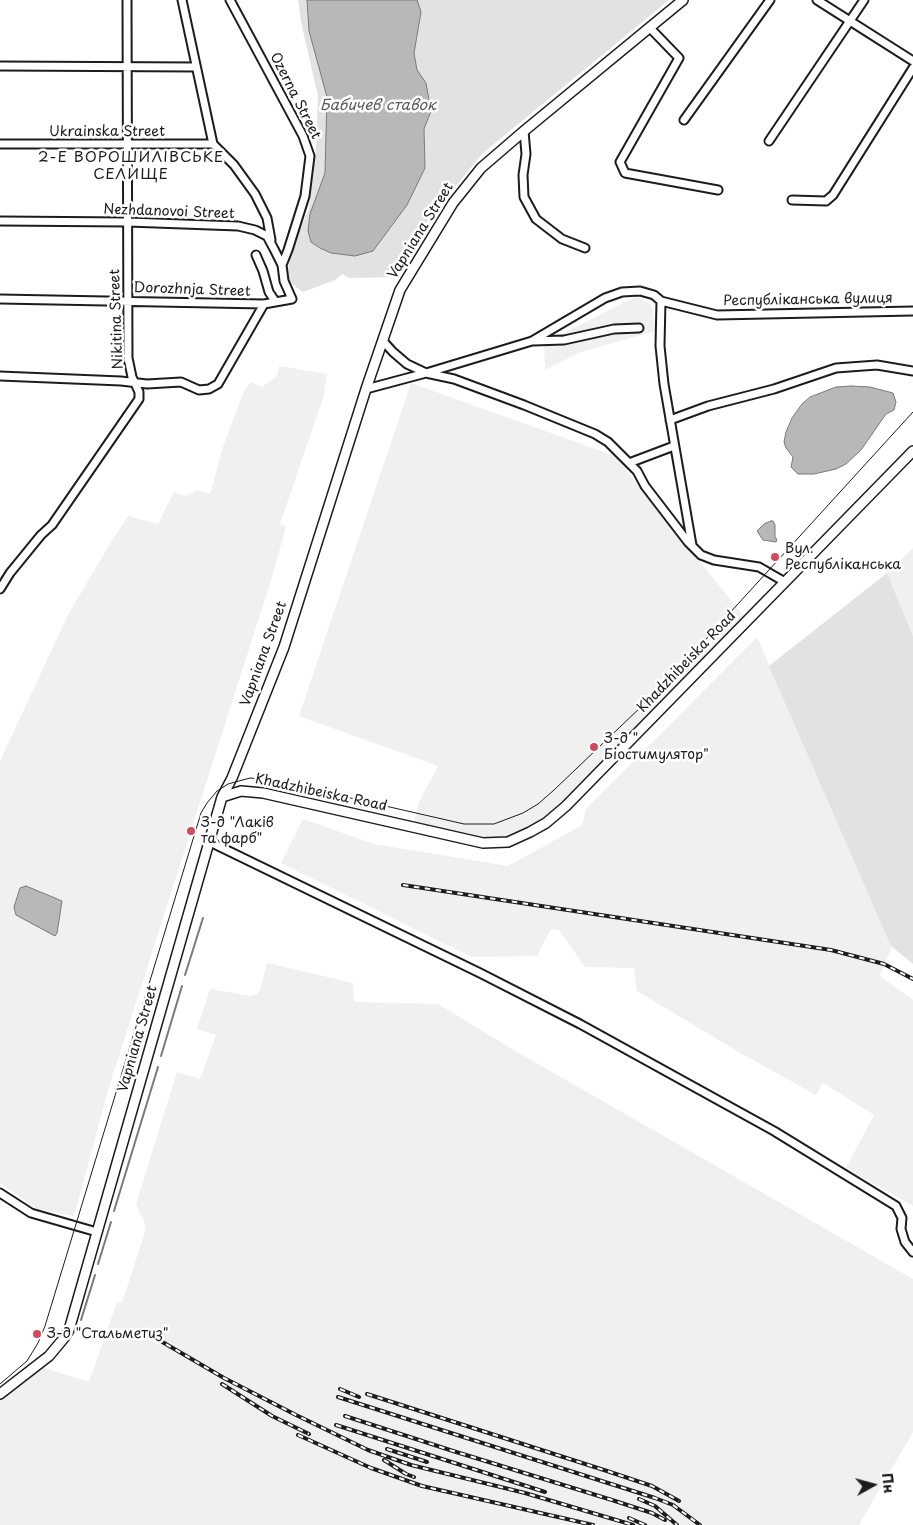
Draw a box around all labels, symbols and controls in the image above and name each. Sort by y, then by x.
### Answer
street label: Ozerna Street [266,50,324,142]
water label: Бабичев ставок [320,97,436,115]
street label: Ukrainska Street [49,124,165,140]
district label: 2-Е ВОРОШИЛІВСЬКЕ СЕЛИЩЕ [36,149,226,184]
street label: Vapniana Street [385,180,457,282]
street label: Nezhdanovoi Street [103,201,235,223]
street label: Nikitina Street [107,269,127,369]
street label: Dorozhnja Street [133,280,251,300]
street label: Республіканська вулиця [723,290,893,310]
place label: Вул. Республіканська [785,541,901,574]
marker: Вул. Республіканська [769,551,781,563]
street label: Vapniana Street [237,599,291,709]
street label: Khadzhibeiska Road [634,608,740,716]
place label: З-д " Біостимулятор" [604,731,709,764]
marker: З-д " Біостимулятор" [588,741,600,753]
street label: Khadzhibeiska Road [254,771,388,815]
place label: З-д "Лаків та фарб" [201,815,274,848]
marker: З-д "Лаків та фарб" [185,825,197,837]
street label: Vapniana Street [115,984,161,1094]
place label: З-д "Стальметиз" [47,1326,169,1342]
marker: З-д "Стальметиз" [31,1328,43,1340]
north arrow [848,1460,898,1510]
text: Пн [877,1472,900,1494]

